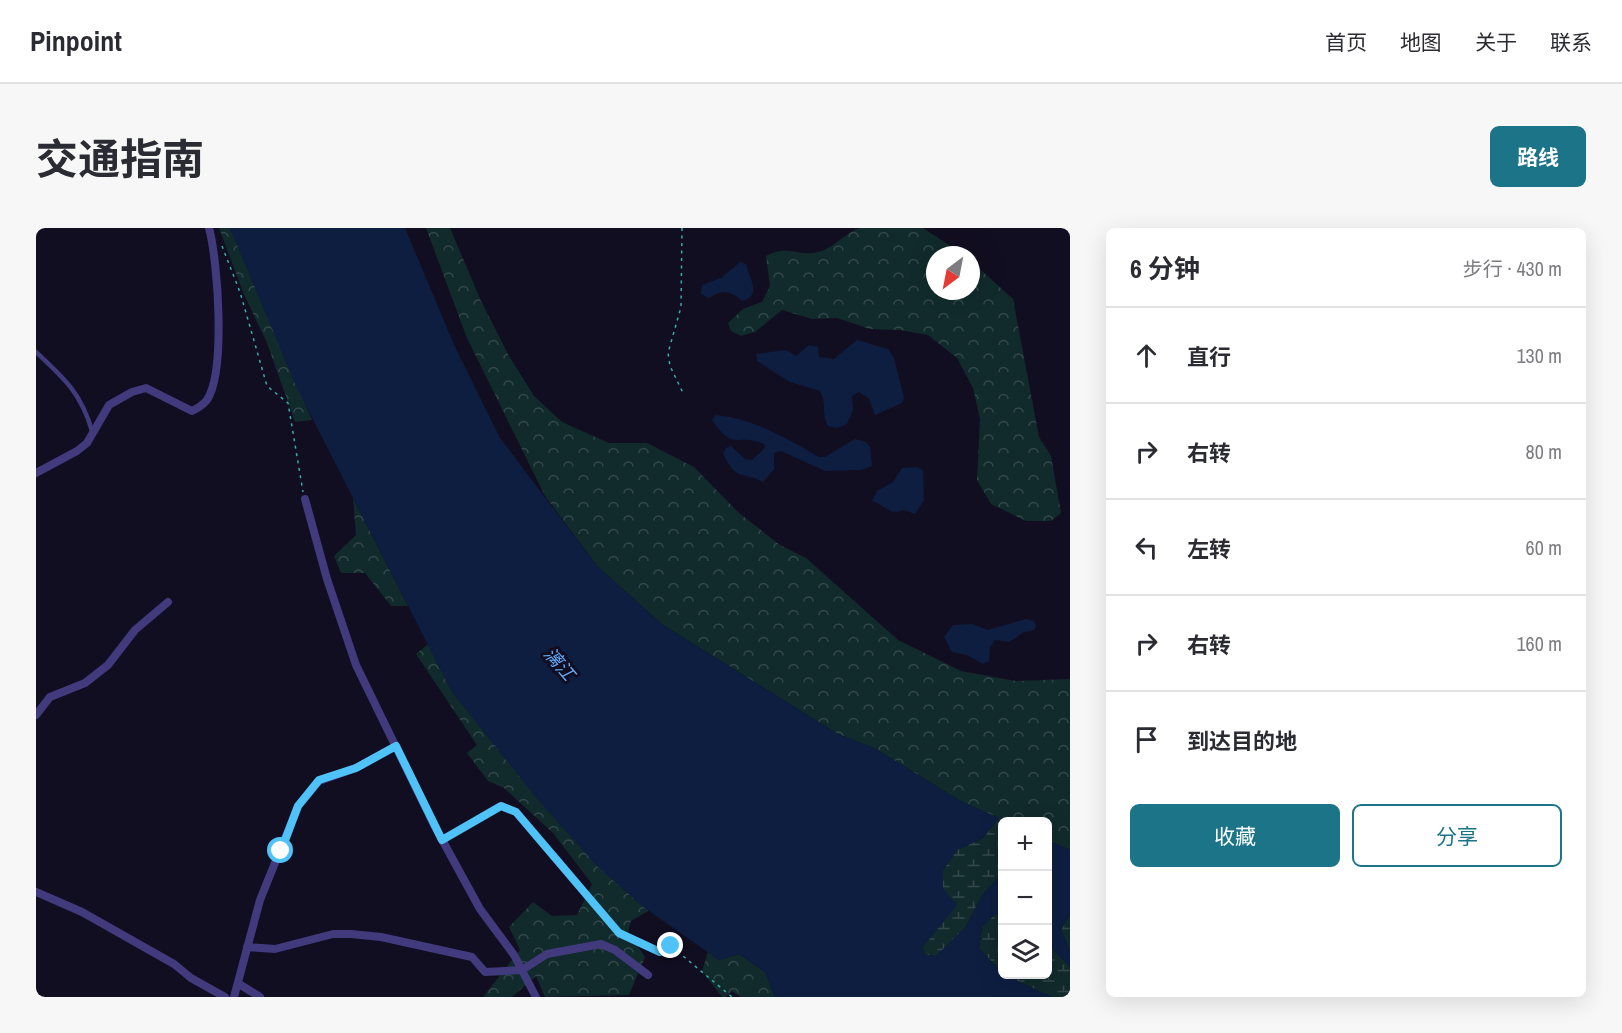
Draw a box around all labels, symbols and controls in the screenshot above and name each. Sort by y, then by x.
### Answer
text: Pinpoint [30,22,122,60]
text: 首页 [1325,28,1367,57]
text: 地图 [1400,28,1442,57]
text: 关于 [1475,28,1517,57]
text: 联系 [1550,28,1592,57]
button: 路线 [1490,126,1586,187]
text: 交通指南 [36,131,204,187]
north arrow [926,246,980,300]
text: 6 分钟 [1130,251,1200,286]
text: 步行 · 430 m [1463,255,1562,282]
icon: ahead [1130,339,1163,372]
text: 直行 [1187,342,1231,372]
text: 130 m [1516,342,1562,369]
icon: right [1130,435,1163,468]
text: 右转 [1187,438,1231,468]
text: 80 m [1526,438,1562,465]
icon: left [1130,531,1163,564]
text: 左转 [1187,534,1231,564]
text: 60 m [1526,534,1562,561]
icon: right [1130,627,1163,660]
text: 右转 [1187,630,1231,660]
text: 160 m [1516,630,1562,657]
water label: 漓江 [538,642,582,687]
icon: arrive [1130,723,1163,756]
text: 到达目的地 [1187,726,1297,756]
button: 收藏 [1130,804,1340,867]
button: 分享 [1352,804,1562,867]
map controls [998,817,1052,979]
button: + [998,817,1052,871]
route start [267,837,293,863]
button: − [998,871,1052,925]
button: layers [998,925,1052,979]
route end [657,932,683,958]

